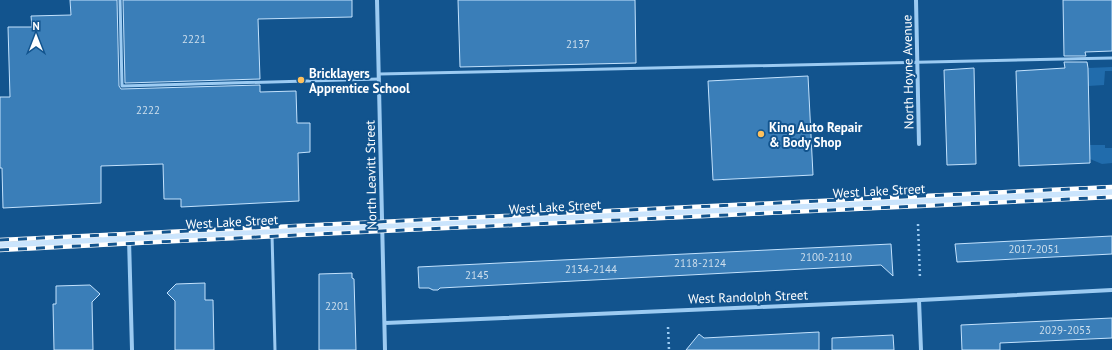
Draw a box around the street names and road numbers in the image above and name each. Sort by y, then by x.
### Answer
street label: North Hoyne Avenue [899,15,917,129]
street label: North Leavitt Street [362,119,380,230]
street label: West Lake Street [832,180,926,202]
street label: West Lake Street [508,196,602,218]
street label: West Lake Street [185,211,279,233]
street label: West Randolph Street [688,286,809,308]

